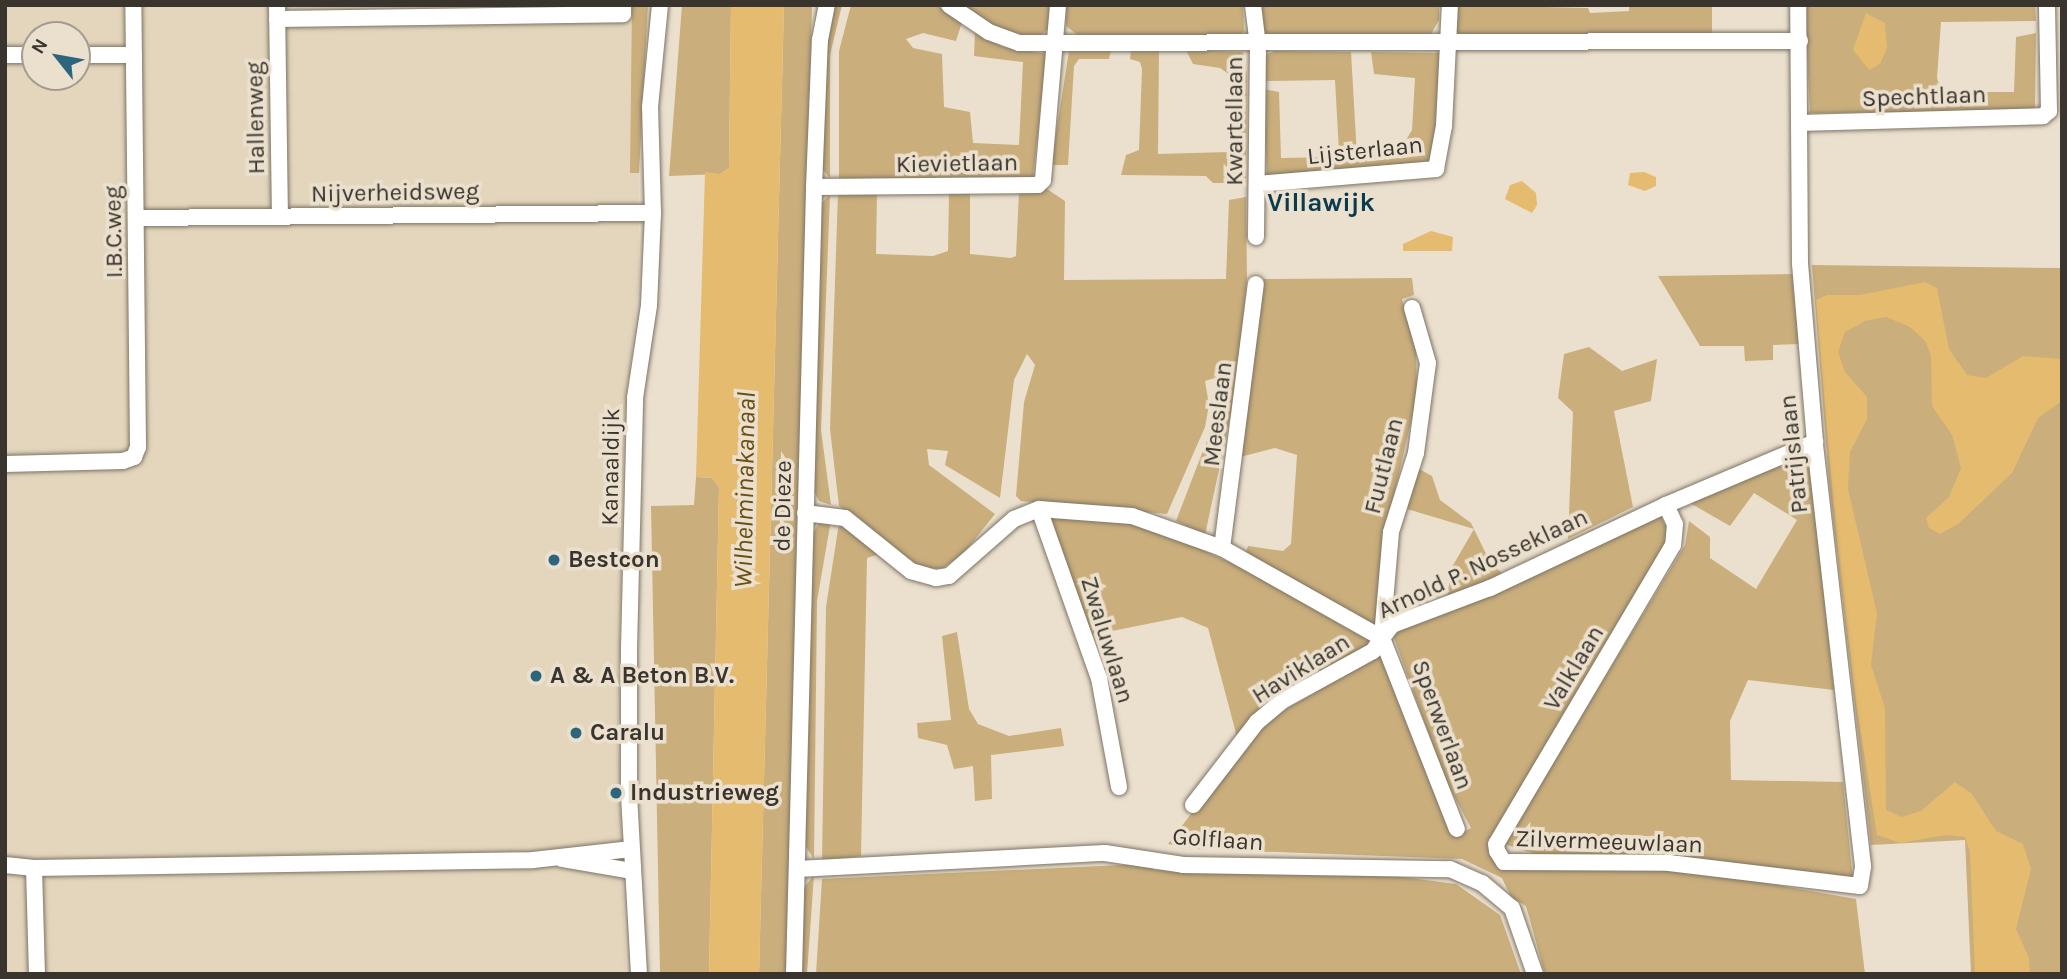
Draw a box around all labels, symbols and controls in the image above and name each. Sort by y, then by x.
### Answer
north arrow [21,21,91,91]
text: N [27,35,53,58]
street label: Kwartellaan [1221,56,1249,186]
street label: Hallenweg [241,61,271,175]
street label: Spechtlaan [1861,80,1987,114]
street label: Lijsterlaan [1306,131,1424,171]
street label: Kievietlaan [896,149,1018,179]
street label: Nijverheidsweg [311,177,479,209]
street label: I.B.C.weg [99,186,129,278]
district label: Villawijk [1267,187,1375,219]
street label: Meeslaan [1197,360,1239,468]
water label: Wilhelminakanaal [728,392,762,588]
street label: Patrijslaan [1773,393,1815,515]
street label: Kanaaldijk [596,408,626,526]
street label: Fuutlaan [1358,415,1410,517]
street label: de Dieze [768,460,798,552]
street label: Arnold P. Nosseklaan [1374,503,1592,625]
place label: Bestcon [568,546,660,574]
marker: Bestcon [546,552,562,568]
street label: Zwaluwlaan [1074,573,1140,707]
street label: Valklaan [1537,620,1611,716]
street label: Haviklaan [1247,628,1355,710]
street label: Sperwerlaan [1405,656,1479,794]
place label: A & A Beton B.V. [550,662,734,690]
marker: A & A Beton B.V. [528,668,544,684]
place label: Caralu [590,719,665,747]
marker: Caralu [568,725,584,741]
place label: Industrieweg [630,779,779,807]
marker: Industrieweg [608,785,624,801]
street label: Golflaan [1172,822,1264,858]
street label: Zilvermeeuwlaan [1515,824,1703,860]

